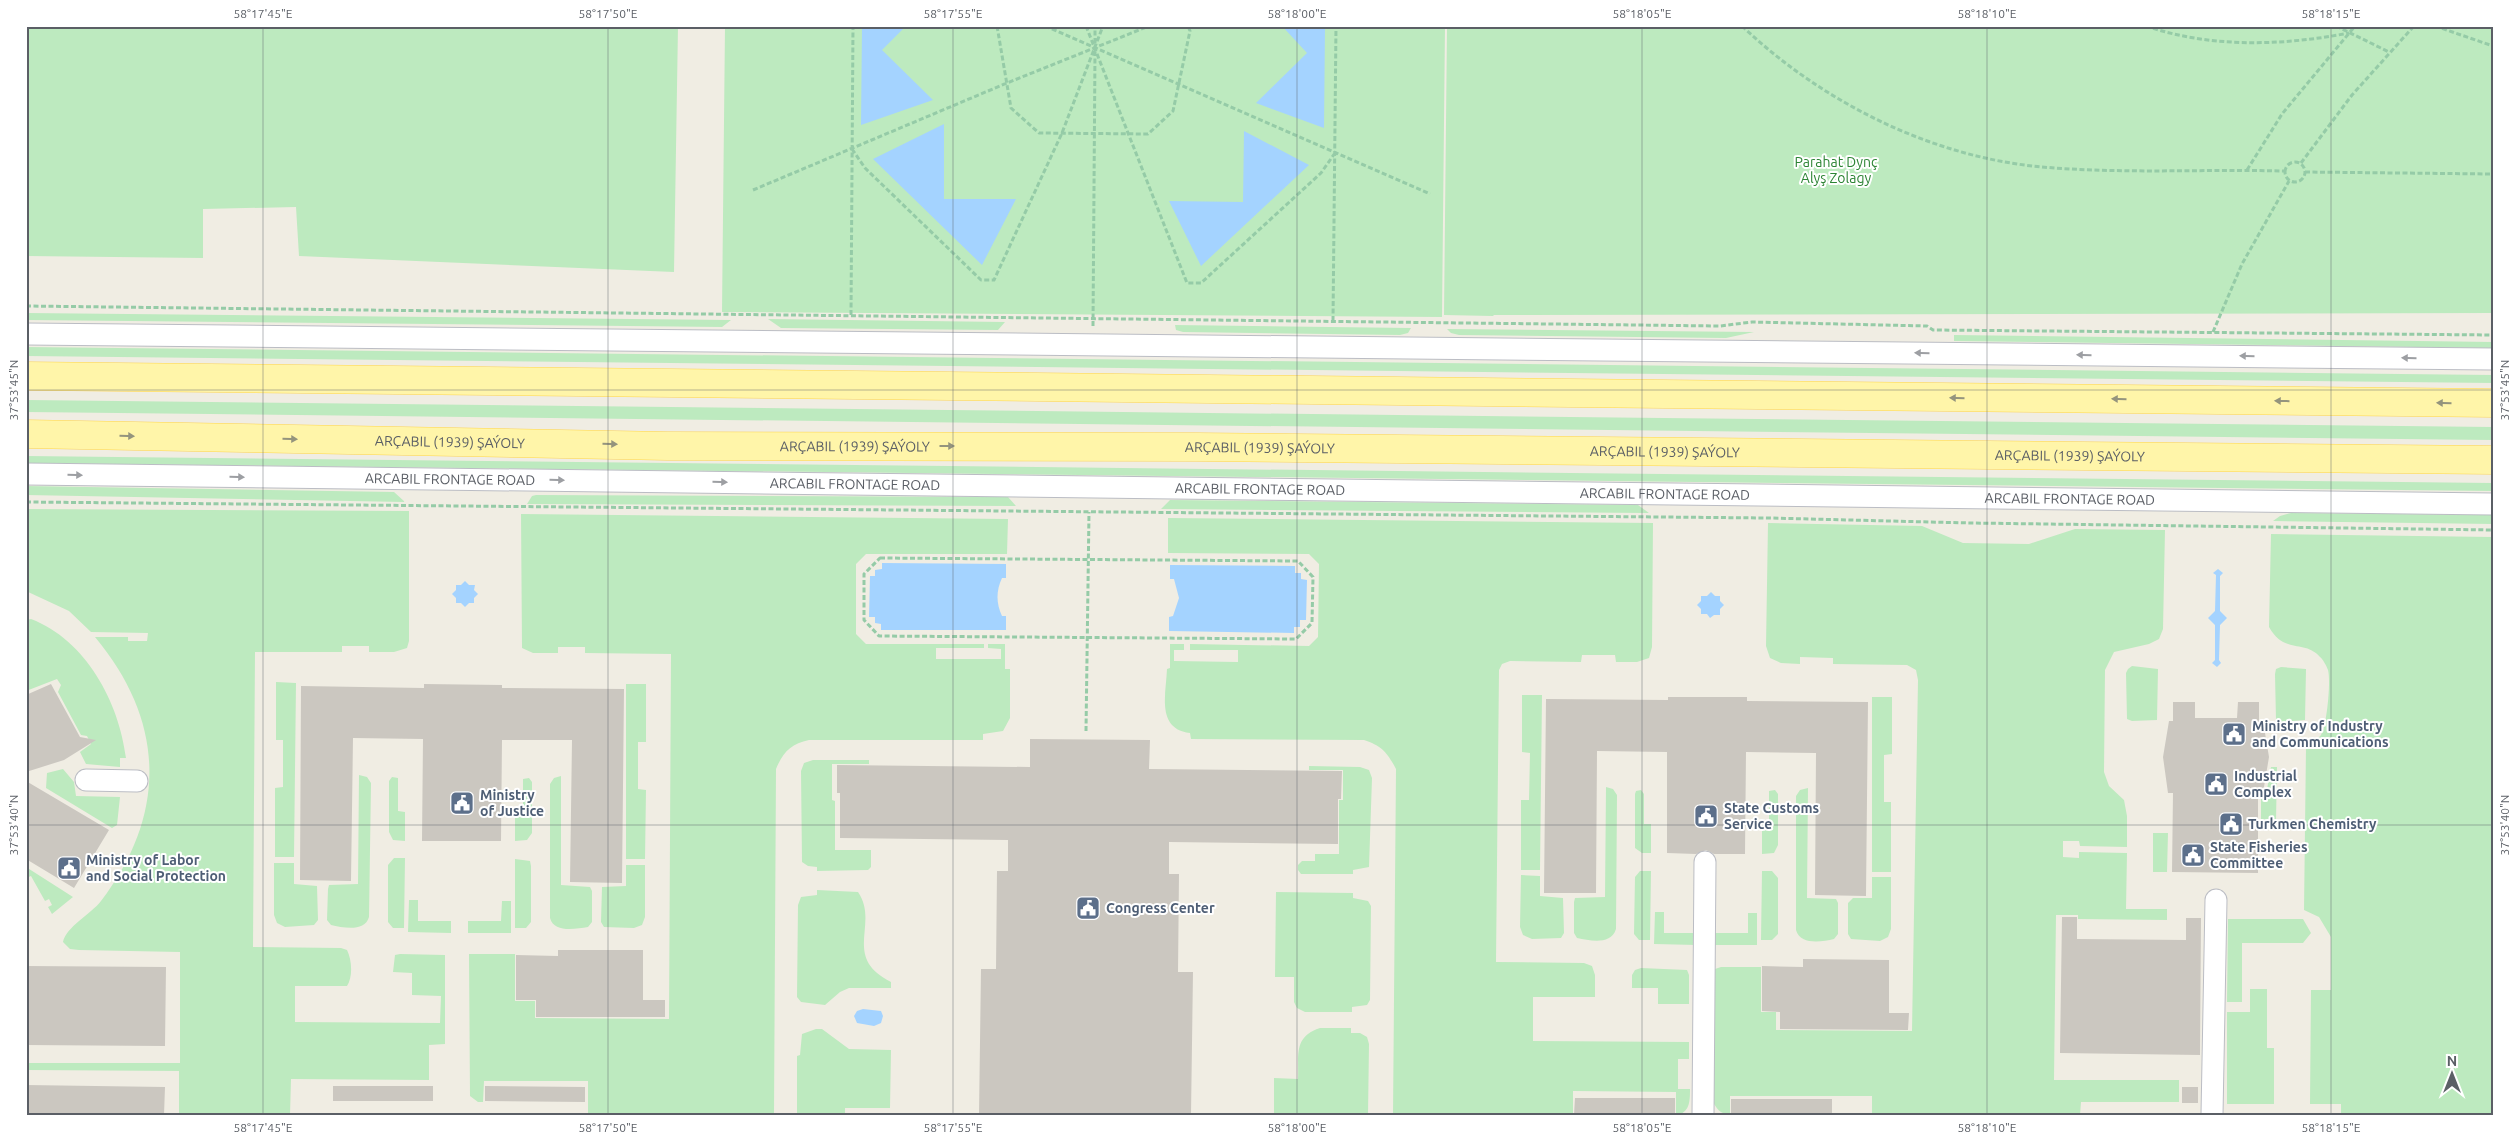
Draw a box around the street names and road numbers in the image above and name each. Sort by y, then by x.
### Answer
street label: ARÇABIL (1939) ŞAÝOLY [375,433,525,451]
street label: ARÇABIL (1939) ŞAÝOLY [780,437,930,454]
street label: ARÇABIL (1939) ŞAÝOLY [1185,439,1335,456]
street label: ARÇABIL (1939) ŞAÝOLY [1590,443,1740,460]
street label: ARÇABIL (1939) ŞAÝOLY [1995,447,2145,465]
street label: ARCABIL FRONTAGE ROAD [365,470,535,488]
street label: ARCABIL FRONTAGE ROAD [770,475,940,493]
street label: ARCABIL FRONTAGE ROAD [1175,480,1345,498]
street label: ARCABIL FRONTAGE ROAD [1580,485,1750,503]
street label: ARCABIL FRONTAGE ROAD [1985,490,2155,508]

